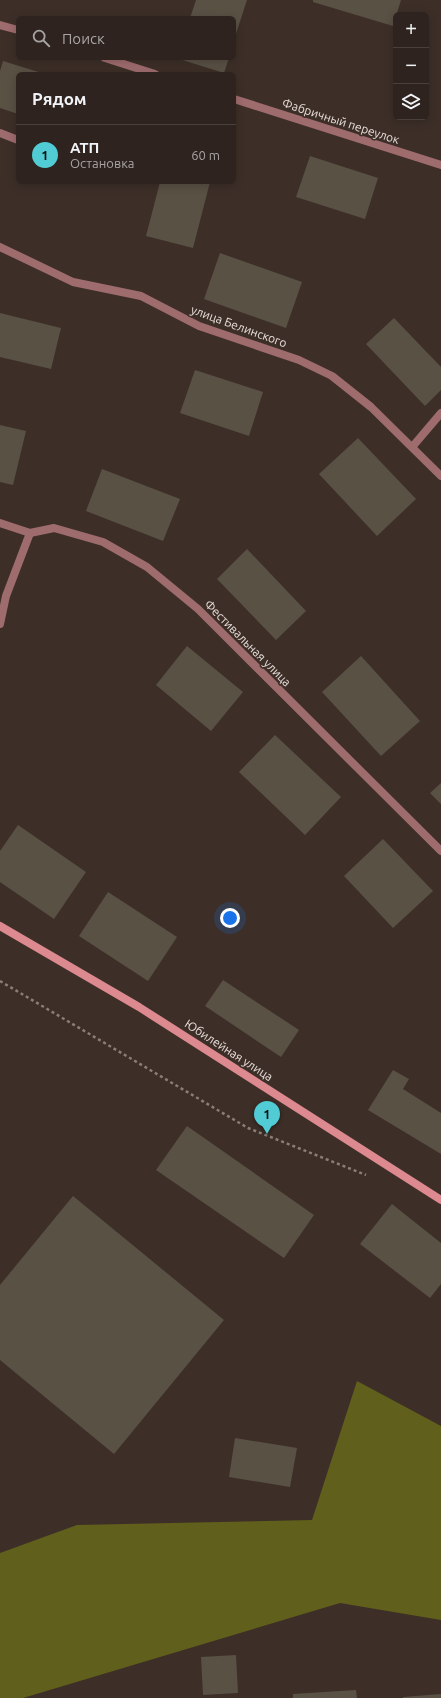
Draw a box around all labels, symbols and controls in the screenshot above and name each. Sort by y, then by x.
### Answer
map controls [393,12,429,120]
button: + [393,12,429,48]
search box [16,16,236,60]
icon: search [30,27,52,49]
text: Поиск [62,30,105,47]
button: − [393,48,429,84]
button: layers [393,84,429,120]
text: Рядом [32,89,87,108]
street label: Фабричный переулок [281,96,401,146]
text: АТП [70,139,99,156]
text: 1 [41,148,49,162]
text: 60 m [191,148,220,162]
text: Остановка [70,156,135,170]
street label: улица Белинского [189,303,289,349]
street label: Фестивальная улица [202,597,294,689]
your location [220,908,240,928]
street label: Юбилейная улица [183,1017,275,1083]
pin: 1 [254,1101,280,1134]

